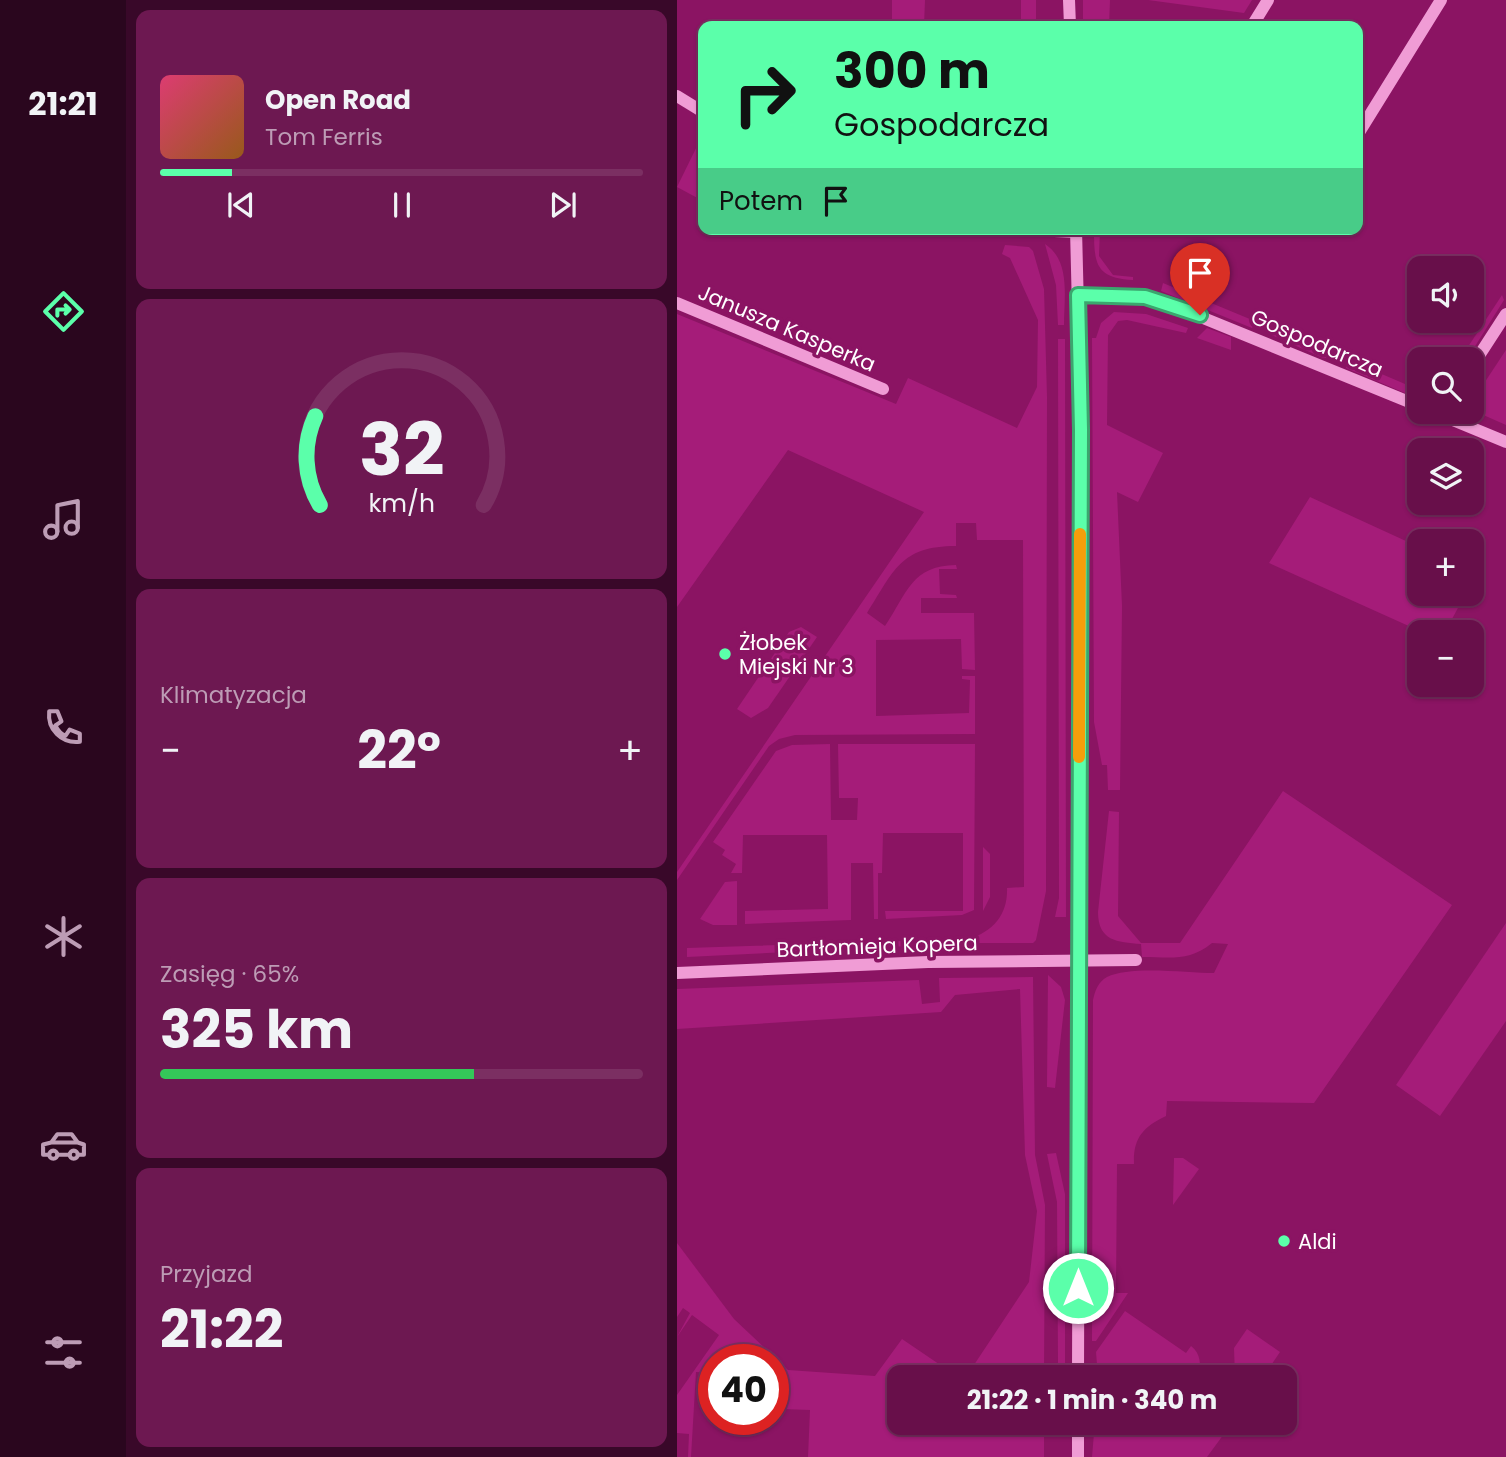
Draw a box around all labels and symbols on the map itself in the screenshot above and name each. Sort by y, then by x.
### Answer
pin [1170,243,1230,315]
street label: Janusza Kasperka [694,277,880,379]
street label: Gospodarcza [1246,302,1388,384]
place label: Żłobek Miejski Nr 3 [739,628,854,681]
marker: Żłobek Miejski Nr 3 [717,646,733,662]
street label: Bartłomieja Kopera [776,928,978,964]
place label: Aldi [1298,1227,1337,1256]
marker: Aldi [1276,1233,1292,1249]
position arrow [1041,1251,1115,1325]
speed limit sign: 40 [698,1344,789,1435]

